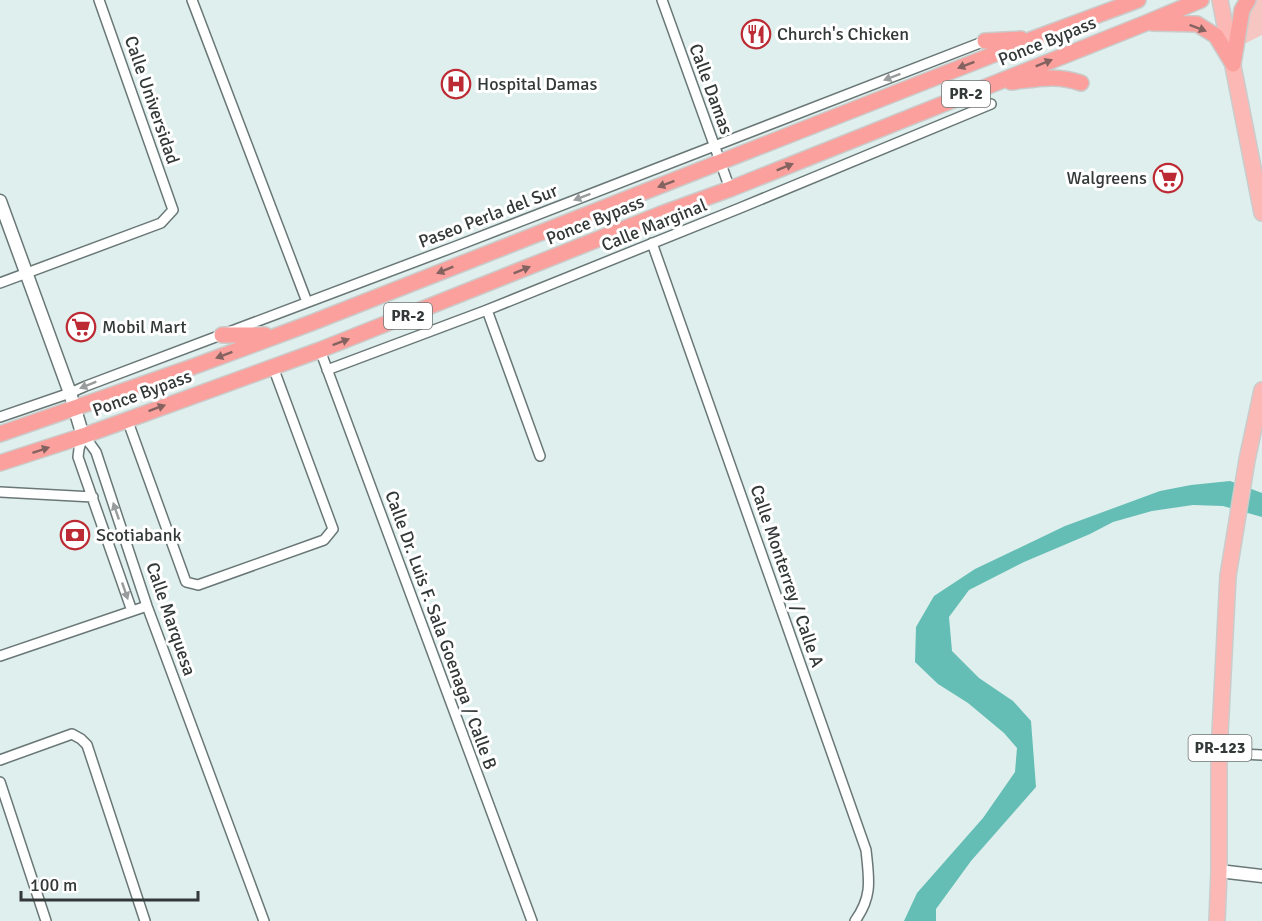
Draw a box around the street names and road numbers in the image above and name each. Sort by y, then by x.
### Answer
street label: Ponce Bypass [995,11,1099,71]
street label: Calle Universidad [120,33,184,167]
street label: Calle Damas [684,41,738,138]
road number: PR-2 [942,81,990,107]
street label: Paseo Perla del Sur [415,179,561,253]
street label: Ponce Bypass [543,190,647,250]
street label: Calle Marginal [598,194,710,256]
road number: PR-2 [384,303,432,329]
street label: Ponce Bypass [90,365,195,421]
street label: Calle Monterrey / Calle A [745,482,829,670]
street label: Calle Dr. Luis F. Sala Goenaga / Calle B [380,488,502,772]
street label: Calle Marquesa [141,559,201,679]
road number: PR-123 [1188,735,1252,761]

